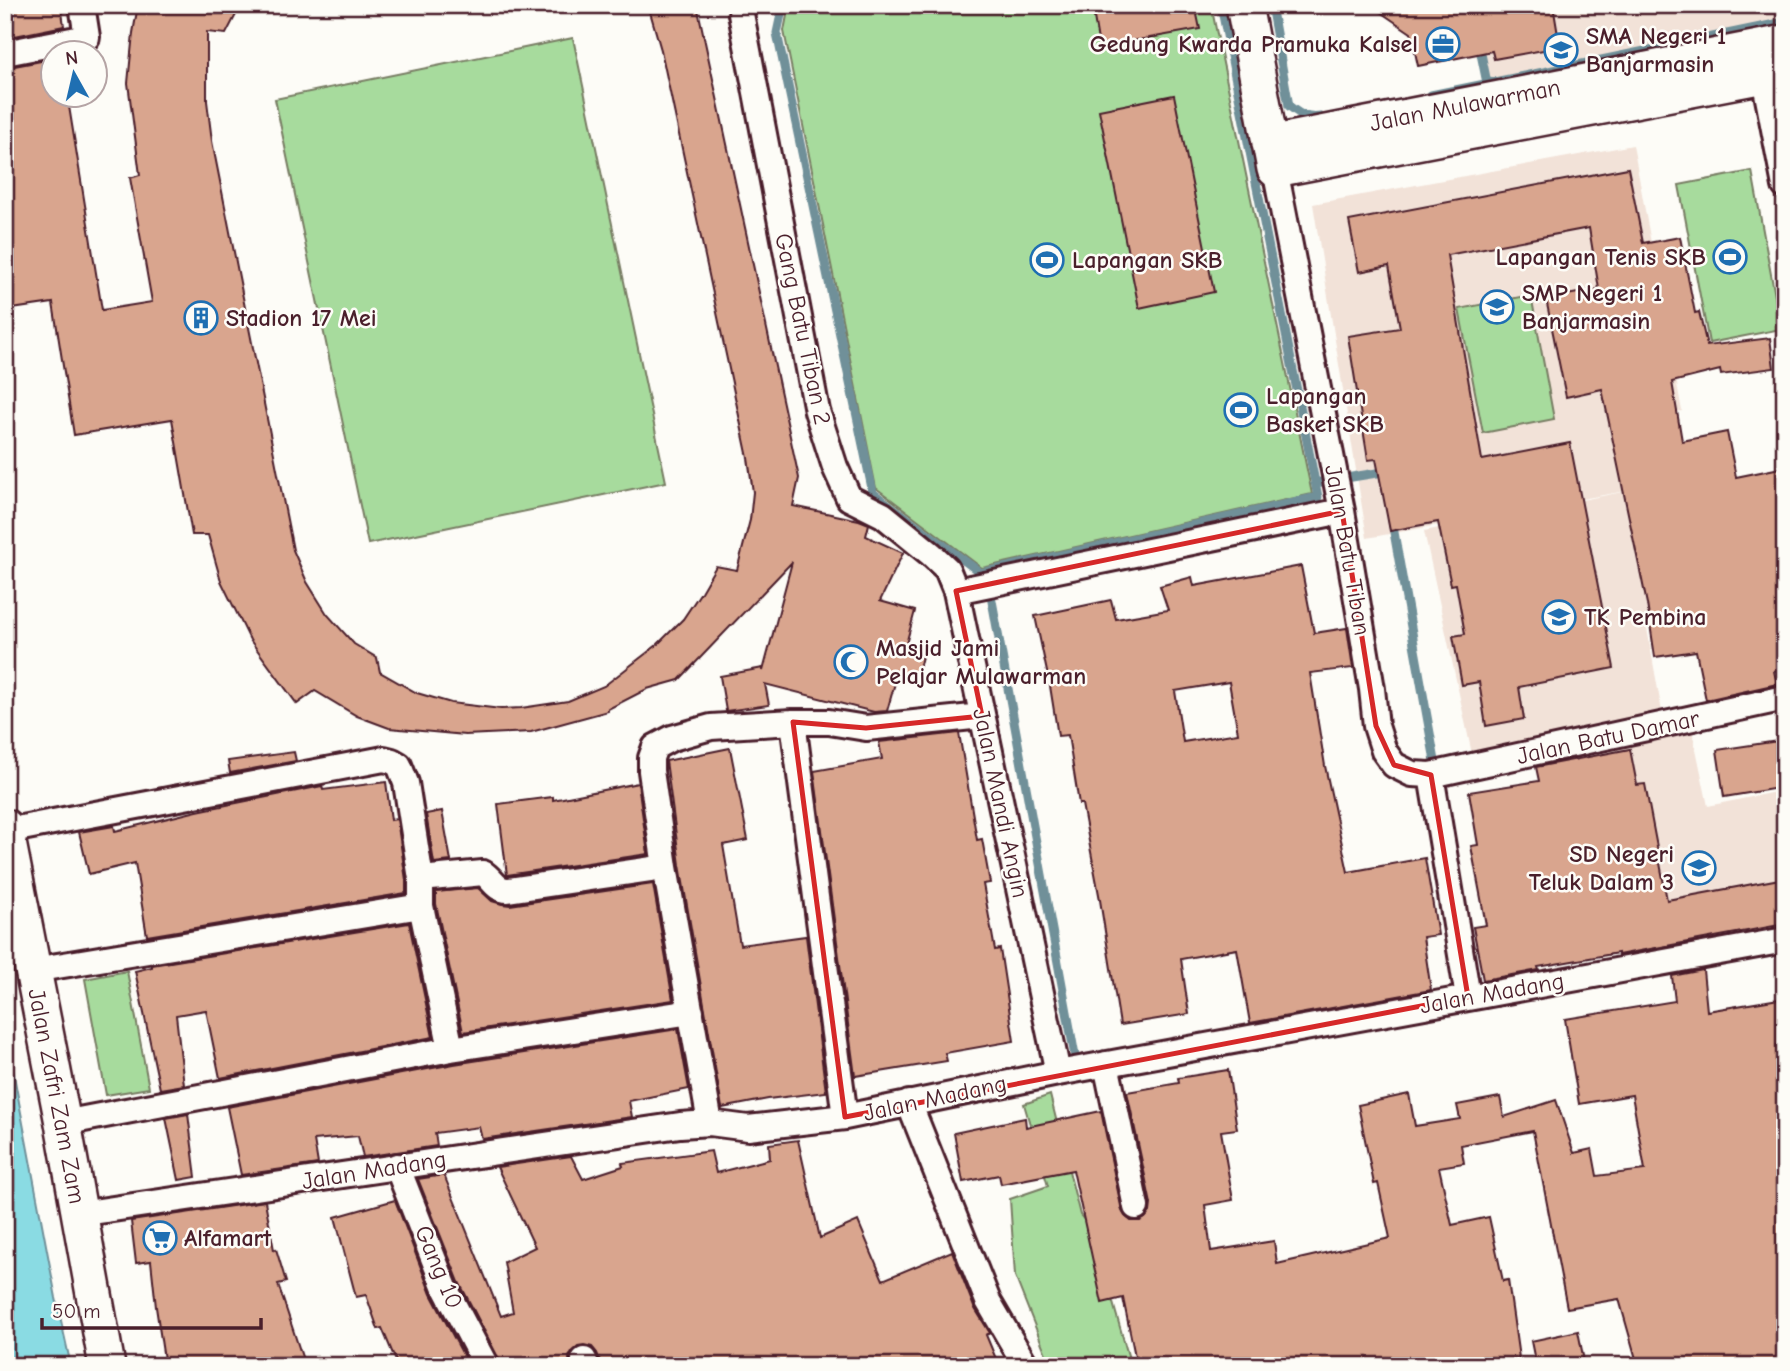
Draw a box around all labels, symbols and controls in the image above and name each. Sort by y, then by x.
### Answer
place label: SMA Negeri 1 Banjarmasin [1586,22,1726,78]
office icon: Gedung Kwarda Pramuka Kalsel [1424,25,1462,63]
place label: Gedung Kwarda Pramuka Kalsel [1090,30,1418,58]
school or university icon: SMA Negeri 1 Banjarmasin [1542,31,1580,69]
north arrow [38,38,108,108]
text: N [64,46,79,70]
street label: Jalan Mulawarman [1367,73,1563,137]
street label: Gang Batu Tiban 2 [769,231,837,427]
sports icon: Lapangan Tenis SKB [1711,238,1749,276]
sports icon: Lapangan SKB [1028,241,1066,279]
place label: Lapangan Tenis SKB [1496,243,1706,271]
place label: Lapangan SKB [1072,246,1222,274]
place label: SMP Negeri 1 Banjarmasin [1522,279,1662,335]
school or university icon: SMP Negeri 1 Banjarmasin [1478,288,1516,326]
building icon: Stadion 17 Mei [182,299,220,337]
place label: Stadion 17 Mei [226,304,377,332]
place label: Lapangan Basket SKB [1266,382,1384,438]
sports icon: Lapangan Basket SKB [1222,391,1260,429]
street label: Jalan Batu Tiban [1319,462,1377,638]
school or university icon: TK Pembina [1540,598,1578,636]
place label: TK Pembina [1584,603,1706,631]
place label: Masjid Jami Pelajar Mulawarman [876,634,1086,690]
mosque icon: Masjid Jami Pelajar Mulawarman [832,643,870,681]
street label: Jalan Batu Damar [1514,704,1702,770]
street label: Jalan Mandi Angin [967,706,1035,900]
place label: SD Negeri Teluk Dalam 3 [1529,840,1674,896]
school or university icon: SD Negeri Teluk Dalam 3 [1680,849,1718,887]
street label: Jalan Madang [1418,967,1566,1019]
street label: Jalan Zafri Zam Zam [22,986,92,1206]
street label: Jalan Madang [861,1069,1009,1127]
street label: Jalan Madang [300,1145,448,1195]
supermarket icon: Alfamart [141,1219,179,1257]
street label: Gang 10 [409,1221,469,1313]
place label: Alfamart [184,1224,272,1252]
scale bar [42,1287,261,1331]
text: 50 m [52,1299,101,1323]

